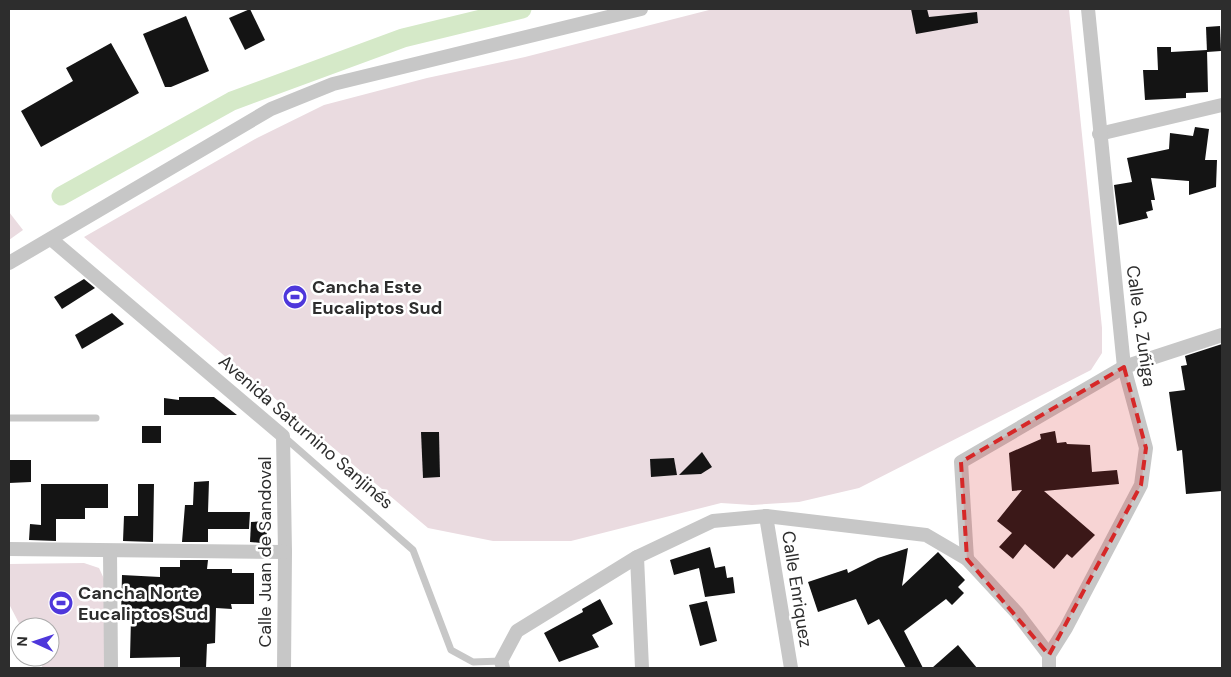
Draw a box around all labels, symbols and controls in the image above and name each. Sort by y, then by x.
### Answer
street label: Calle G. Zuñiga [1121,264,1161,388]
place label: Cancha Este Eucaliptos Sud [312,275,442,320]
sports icon: Cancha Este Eucaliptos Sud [282,284,308,310]
street label: Avenida Saturnino Sanjinés [214,349,398,515]
street label: Calle Juan de Sandoval [253,456,277,648]
street label: Calle Enriquez [776,529,818,649]
place label: Cancha Norte Eucaliptos Sud [78,581,208,626]
sports icon: Cancha Norte Eucaliptos Sud [48,590,74,616]
north arrow [10,617,60,667]
text: N [13,636,31,647]

